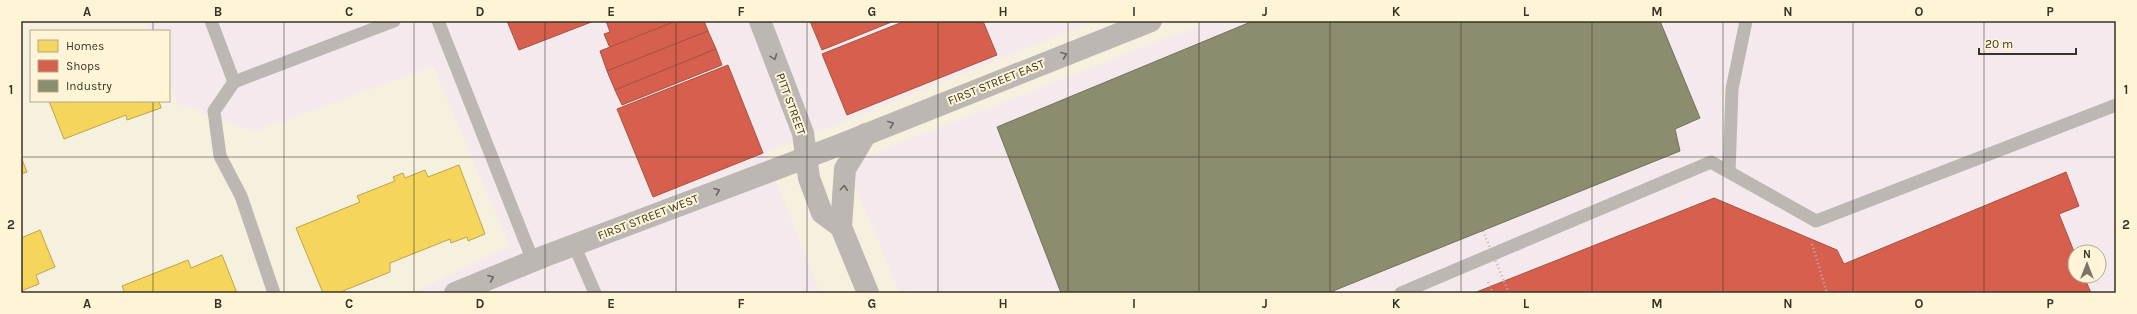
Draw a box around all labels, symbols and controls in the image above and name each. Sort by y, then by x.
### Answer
text: A [83,4,91,19]
text: B [214,4,222,19]
text: C [345,4,353,19]
text: D [476,4,485,19]
text: E [607,4,615,19]
text: F [737,4,745,19]
text: G [868,4,876,19]
text: H [998,4,1008,19]
text: I [1132,4,1136,19]
text: J [1262,4,1268,19]
text: K [1392,4,1401,19]
text: L [1523,4,1530,19]
text: M [1651,4,1663,19]
text: N [1783,4,1793,19]
text: O [1915,4,1924,19]
text: P [2046,4,2054,19]
legend [30,30,170,102]
scale bar [1979,30,2076,56]
text: 20 m [1985,37,2013,51]
text: Homes [66,39,104,53]
one-way arrow [1061,52,1068,60]
one-way arrow [770,54,778,61]
street label: FIRST STREET EAST [946,56,1046,108]
text: Shops [66,59,100,73]
street label: PITT STREET [773,71,809,137]
text: Industry [66,79,112,93]
text: 1 [9,82,13,97]
text: 1 [2124,82,2128,97]
one-way arrow [888,121,895,129]
one-way arrow [839,185,848,191]
one-way arrow [713,188,720,196]
street label: FIRST STREET WEST [596,191,700,243]
text: 2 [7,217,15,232]
text: 2 [2122,217,2130,232]
north arrow [2067,244,2107,284]
text: N [2083,248,2091,261]
one-way arrow [488,275,495,283]
text: A [83,296,91,311]
text: B [214,296,222,311]
text: C [345,296,353,311]
text: D [476,296,485,311]
text: E [607,296,615,311]
text: F [737,296,745,311]
text: G [868,296,876,311]
text: H [998,296,1008,311]
text: I [1132,296,1136,311]
text: J [1262,296,1268,311]
text: K [1392,296,1401,311]
text: L [1523,296,1530,311]
text: M [1651,296,1663,311]
text: N [1783,296,1793,311]
text: O [1915,296,1924,311]
text: P [2046,296,2054,311]

